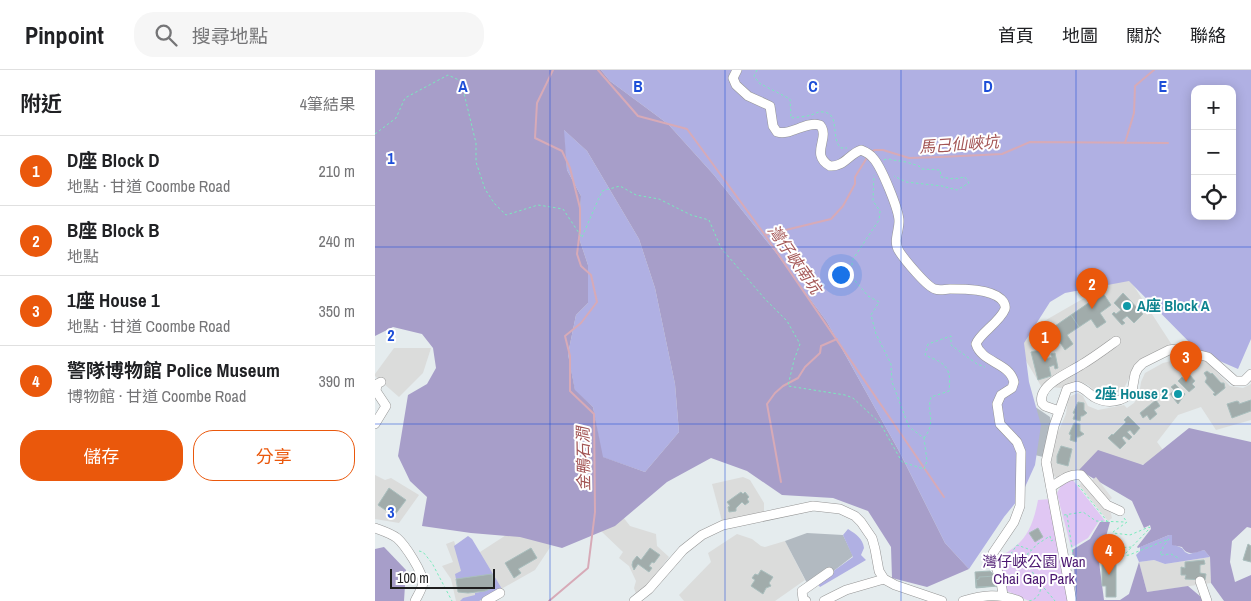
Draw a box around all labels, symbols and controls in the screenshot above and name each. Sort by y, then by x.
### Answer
search box [134,12,484,57]
text: Pinpoint [25,19,104,51]
icon: search [152,21,180,49]
text: 搜尋地點 [192,23,268,49]
text: 首頁 [998,23,1034,48]
text: 地圖 [1062,23,1098,48]
text: 關於 [1126,23,1162,48]
text: 聯絡 [1190,23,1226,48]
text: A [458,75,468,97]
text: B [633,75,643,97]
text: C [808,75,818,97]
text: D [983,75,993,97]
text: E [1159,75,1168,97]
map controls [1191,85,1236,220]
button: + [1191,85,1236,130]
text: 附近 [20,89,62,118]
text: 4筆結果 [300,93,355,115]
water label: 馬己仙峽坑 [918,130,1002,158]
button: − [1191,130,1236,175]
text: D座 Block D [67,147,160,173]
text: 1 [387,147,395,169]
text: 1 [32,160,40,182]
text: 210 m [319,160,355,182]
text: 地點 · 甘道 Coombe Road [67,175,230,197]
button: locate [1191,175,1236,220]
text: B座 Block B [67,217,160,243]
water label: 灣仔峽南坑 [763,220,828,300]
text: 2 [32,230,40,252]
text: 240 m [319,230,355,252]
text: 地點 [67,245,99,267]
your location [828,262,854,288]
pin: 2 [1076,268,1108,309]
text: 1座 House 1 [67,287,160,313]
place label: A座 Block A [1137,295,1210,316]
text: 3 [32,300,40,322]
text: 350 m [319,300,355,322]
marker: A座 Block A [1121,300,1133,312]
text: 地點 · 甘道 Coombe Road [67,315,230,337]
pin: 1 [1029,321,1061,362]
text: 2 [387,324,395,346]
pin: 3 [1170,341,1202,382]
text: 警隊博物館 Police Museum [67,357,280,383]
text: 4 [32,370,40,392]
text: 390 m [319,370,355,392]
place label: 2座 House 2 [1095,383,1168,404]
text: 博物館 · 甘道 Coombe Road [67,385,246,407]
marker: 2座 House 2 [1172,388,1184,400]
water label: 金鴨石澗 [571,425,595,491]
button: 儲存 [20,430,183,481]
button: 分享 [193,430,355,481]
text: 3 [387,501,395,523]
pin: 4 [1093,534,1125,575]
park label: 灣仔峽公園 Wan Chai Gap Park [982,551,1086,589]
scale bar [390,566,495,589]
text: 100 m [397,569,429,587]

